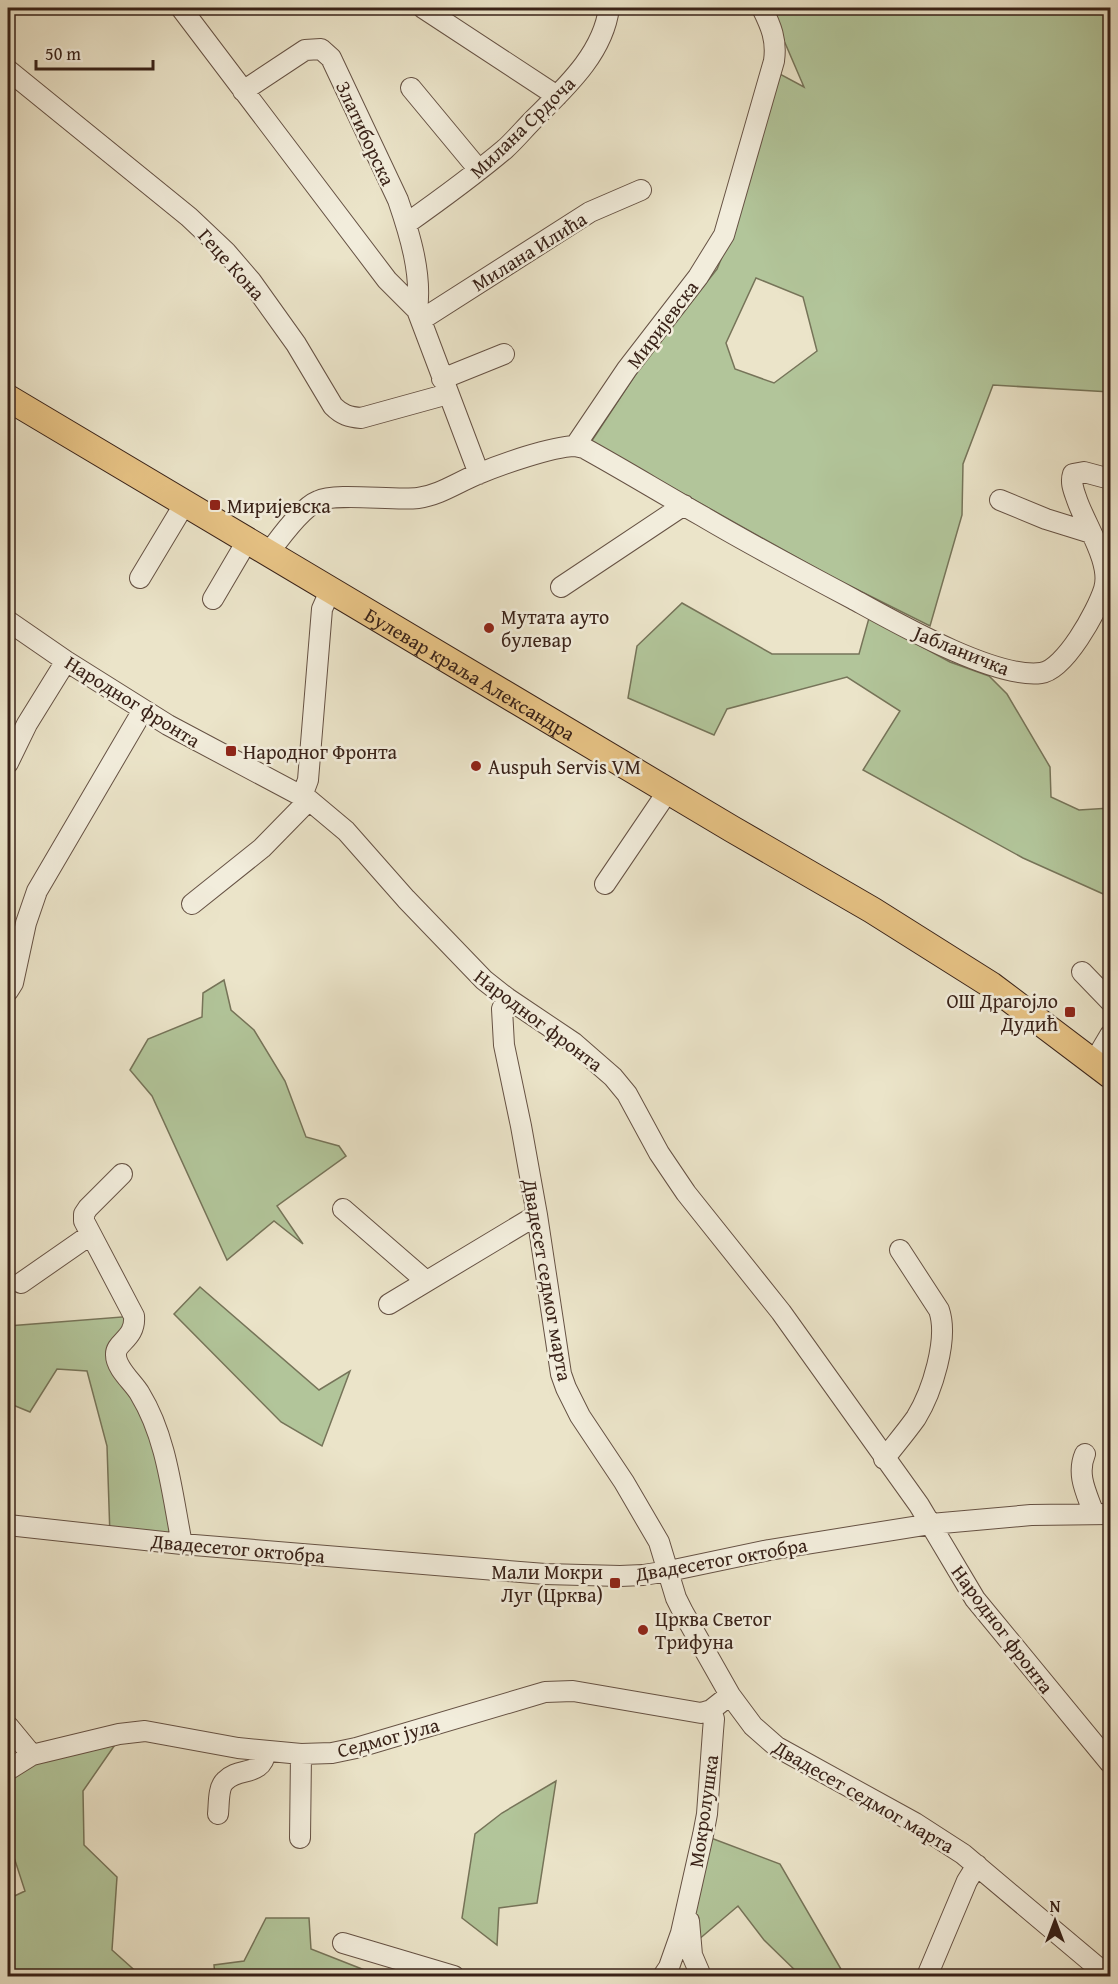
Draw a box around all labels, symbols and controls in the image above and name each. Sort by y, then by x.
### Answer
scale bar [36,33,153,71]
text: 50 m [45,40,81,67]
street label: Милана Срдоча [463,69,582,185]
street label: Златиборска [329,76,403,191]
street label: Милана Илића [466,204,593,298]
street label: Геце Кона [192,222,272,307]
street label: Миријевска [619,274,705,374]
place label: Миријевска [227,491,331,520]
marker: Миријевска [208,498,222,512]
street label: Булевар краља Александра [360,599,581,747]
place label: Мутата ауто булевар [501,602,609,654]
street label: Јабланичка [907,617,1015,683]
marker: Мутата ауто булевар [482,621,496,635]
street label: Народног фронта [60,648,207,754]
place label: Народног Фронта [243,737,398,766]
marker: Народног Фронта [224,744,238,758]
place label: Auspuh Servis VM [488,752,641,781]
marker: Auspuh Servis VM [469,759,483,773]
street label: Народног фронта [469,962,610,1078]
place label: ОШ Драгојло Дудић [946,986,1058,1038]
marker: ОШ Драгојло Дудић [1063,1005,1077,1019]
street label: Двадесет седмог марта [516,1176,580,1384]
street label: Двадесетог октобра [149,1526,327,1570]
street label: Двадесетог октобра [632,1529,810,1589]
place label: Мали Мокри Луг (Црква) [491,1557,603,1609]
street label: Народног фронта [945,1559,1061,1700]
marker: Мали Мокри Луг (Црква) [608,1576,622,1590]
place label: Црква Светог Трифуна [655,1604,772,1656]
marker: Црква Светог Трифуна [636,1623,650,1637]
street label: Седмог јула [334,1709,443,1765]
street label: Двадесет седмог марта [767,1732,960,1860]
street label: Мокролушка [681,1752,725,1869]
north arrow [1025,1891,1085,1951]
text: N [1050,1894,1061,1918]

